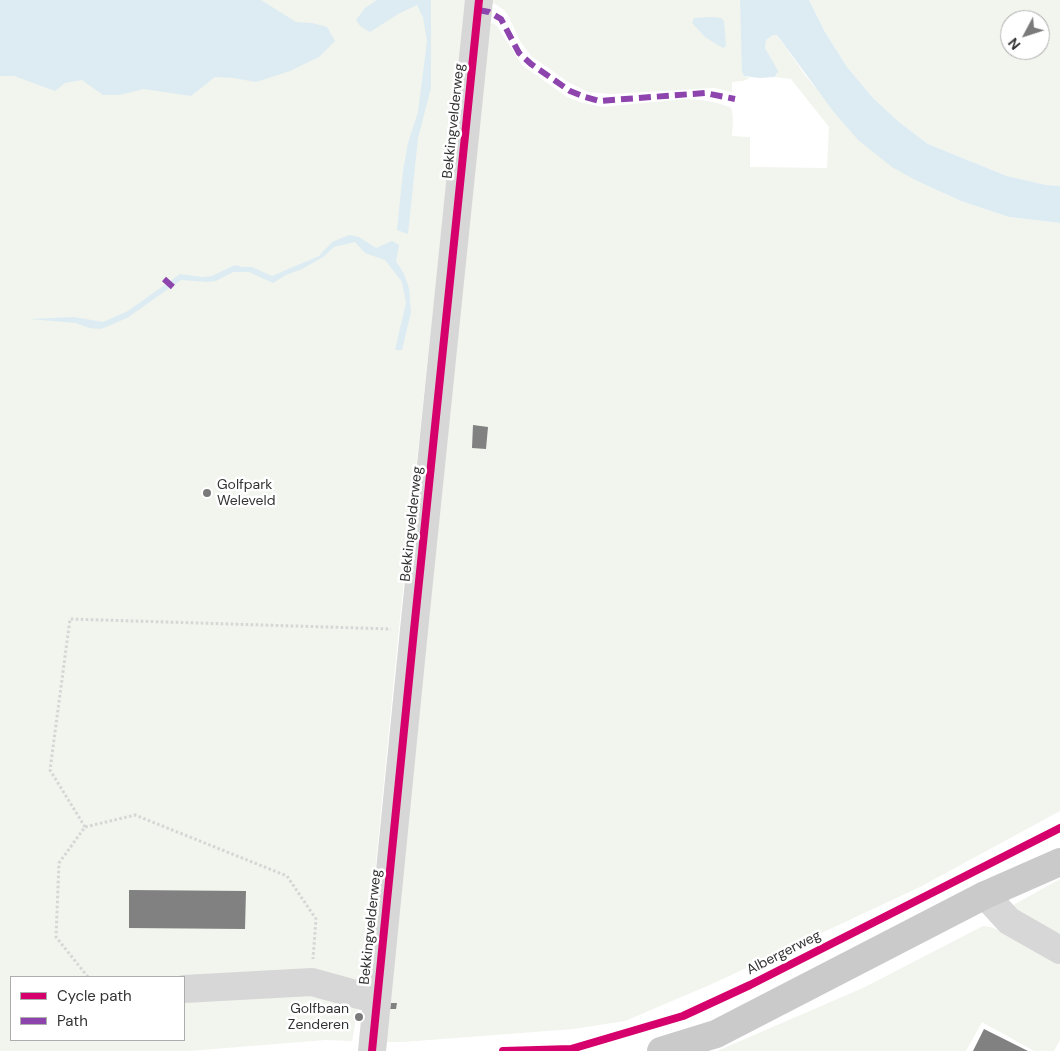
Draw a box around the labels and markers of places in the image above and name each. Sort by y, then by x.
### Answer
place label: Golfpark Weleveld [217,477,275,510]
marker: Golfpark Weleveld [201,487,213,499]
place label: Golfbaan Zenderen [288,1001,349,1034]
marker: Golfbaan Zenderen [353,1011,365,1023]

